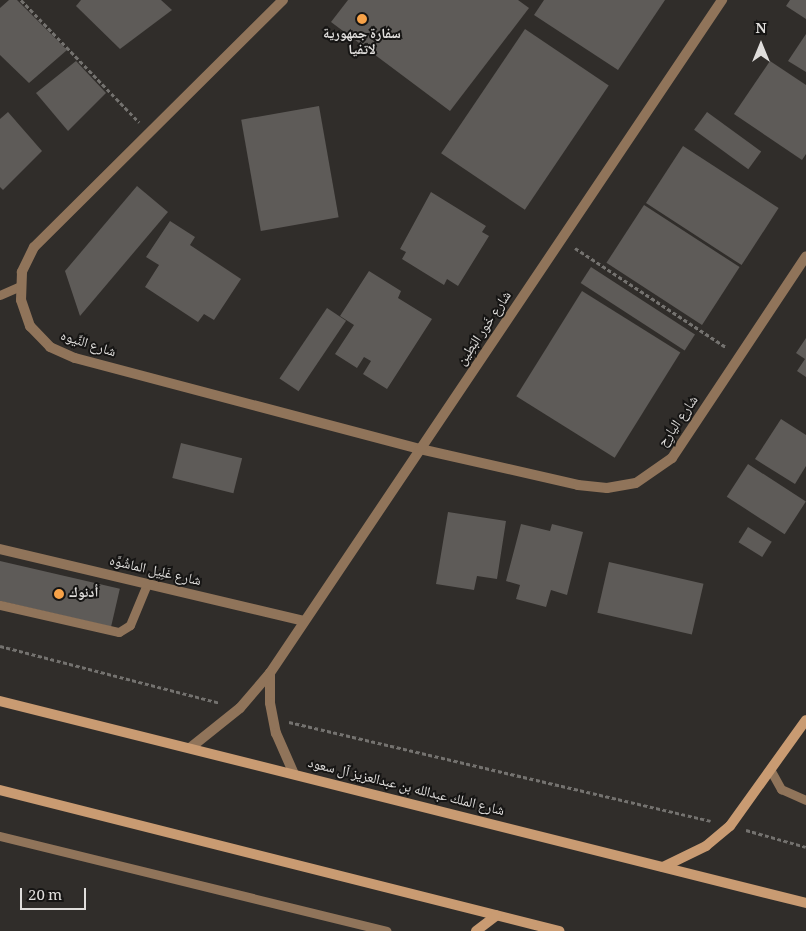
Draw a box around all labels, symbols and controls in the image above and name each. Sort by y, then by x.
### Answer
marker: سفارة جمهورية لاتفيا [356,13,368,25]
text: N [755,18,767,42]
north arrow [736,20,786,70]
place label: سفارة جمهورية لاتفيا [323,27,401,59]
street label: شارع خَور البَطِين [454,289,516,369]
street label: شارع النِّيوه [58,328,118,362]
street label: شارع اليارِح [655,393,703,451]
street label: شارع غَلِيل الماشُوَّه [107,553,203,591]
place label: أدنوك [69,586,98,602]
marker: أدنوك [53,588,65,600]
street label: شارع الملك عبدالله بن عبدالعزيز آل سعود [306,755,506,821]
scale bar [22,878,89,910]
text: 20 m [28,884,62,910]

